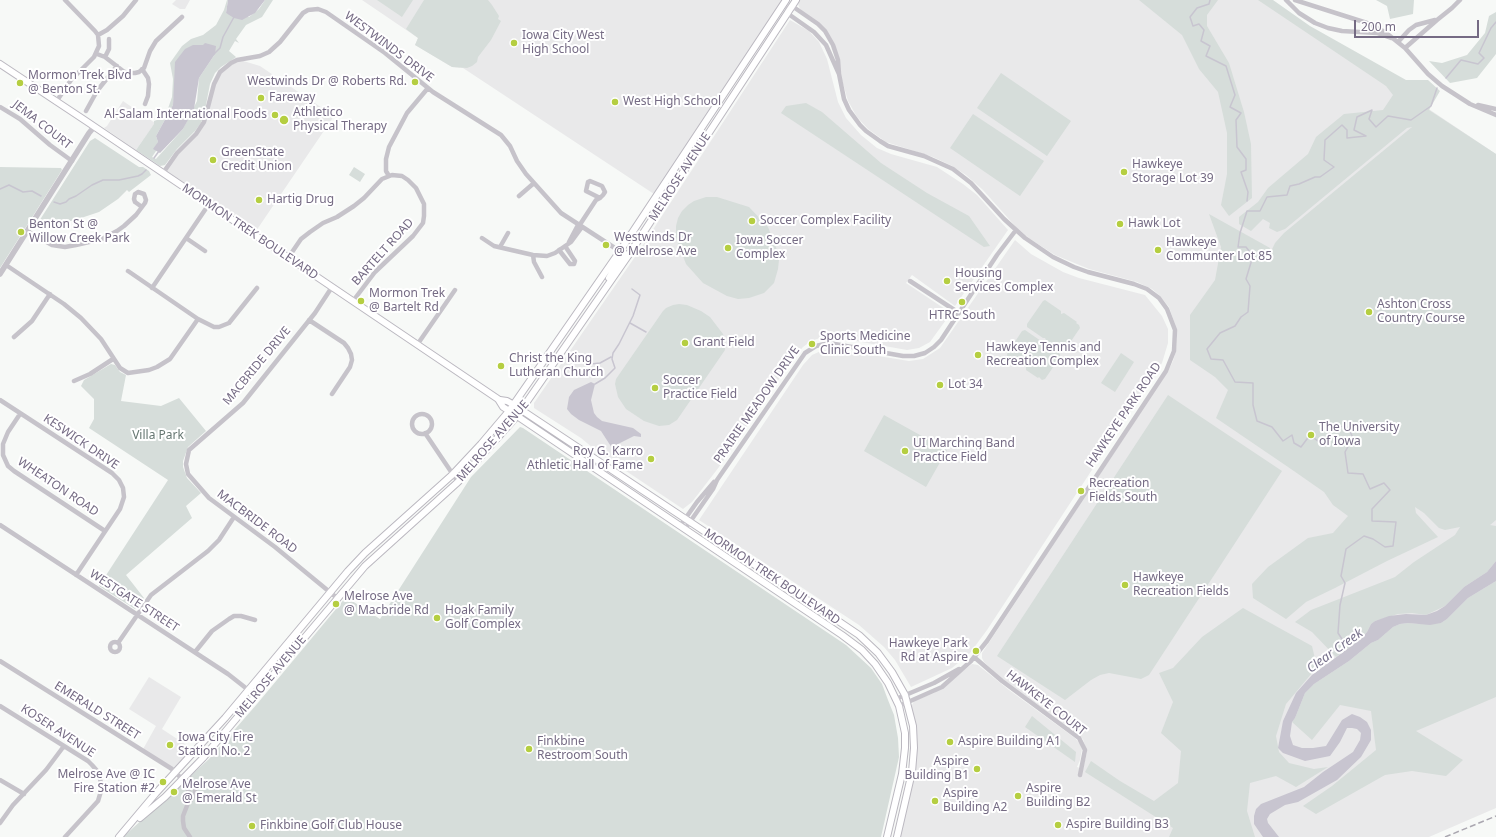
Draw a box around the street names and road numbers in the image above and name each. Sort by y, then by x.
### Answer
street label: WESTWINDS DRIVE [342,9,436,85]
street label: JEMA COURT [9,97,75,153]
street label: MELROSE AVENUE [646,130,714,224]
street label: MORMON TREK BOULEVARD [179,181,321,283]
street label: BARTELT ROAD [349,216,417,288]
street label: MACBRIDE DRIVE [220,324,294,408]
street label: PRAIRIE MEADOW DRIVE [711,344,803,466]
street label: HAWKEYE PARK ROAD [1084,360,1164,470]
street label: MELROSE AVENUE [454,398,532,484]
street label: KESWICK DRIVE [40,411,122,473]
street label: WHEATON ROAD [15,455,101,519]
street label: MACBRIDE ROAD [214,487,300,557]
street label: MORMON TREK BOULEVARD [701,526,843,628]
street label: WESTGATE STREET [87,567,181,635]
street label: MELROSE AVENUE [232,633,310,721]
street label: HAWKEYE COURT [1003,667,1089,739]
street label: EMERALD STREET [52,679,142,743]
street label: KOSER AVENUE [18,702,98,760]

